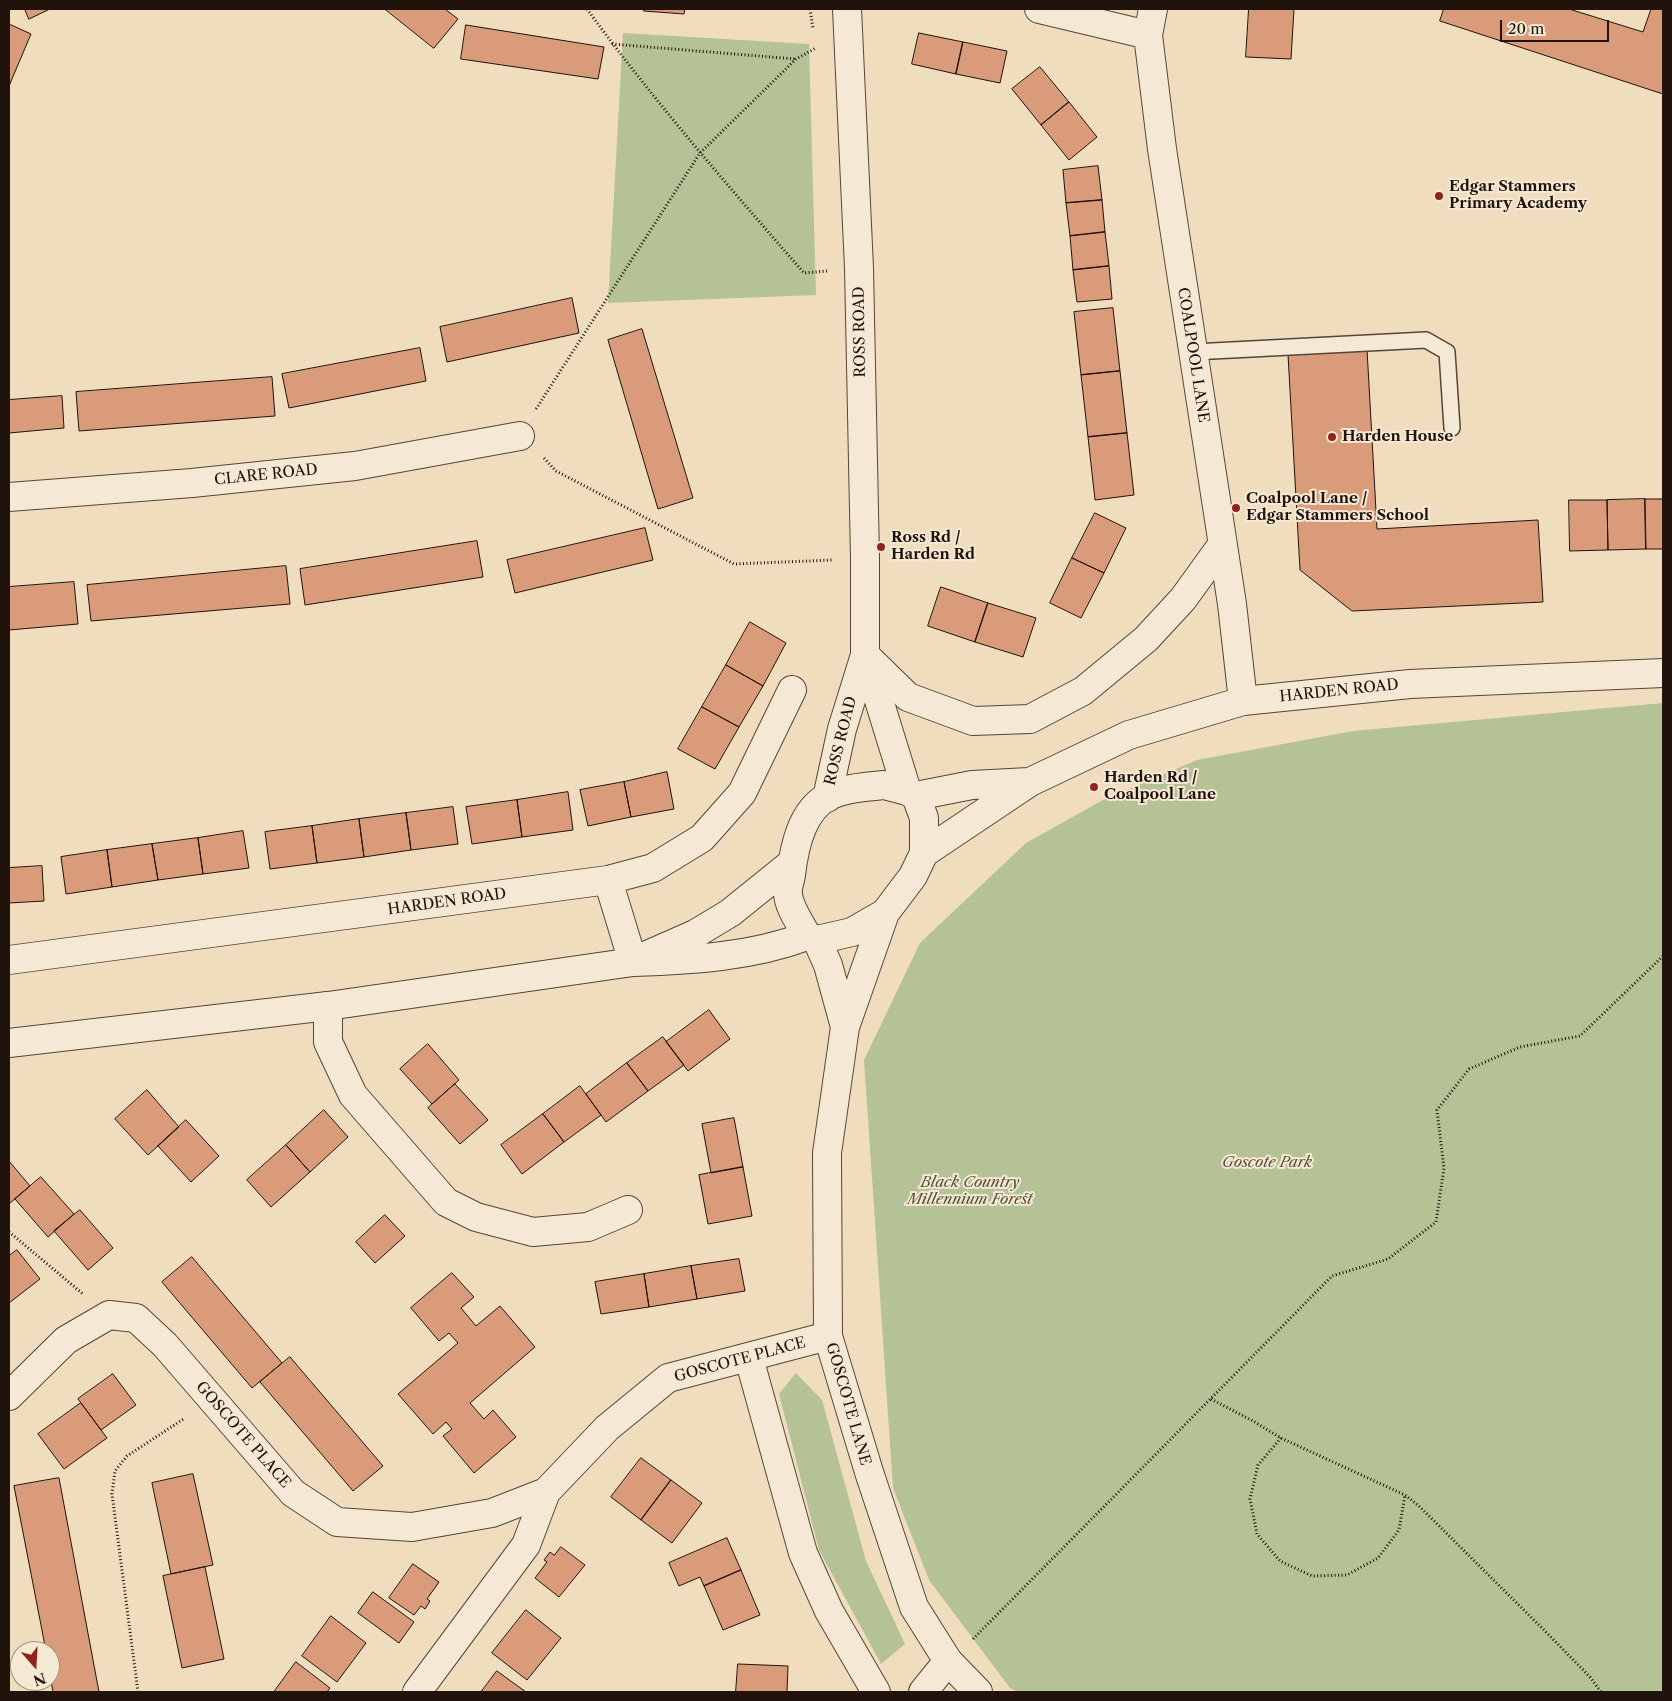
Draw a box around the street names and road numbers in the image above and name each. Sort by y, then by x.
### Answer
street label: ROSS ROAD [850,286,870,378]
street label: COALPOOL LANE [1173,286,1213,424]
street label: CLARE ROAD [213,461,319,489]
street label: HARDEN ROAD [1279,676,1399,706]
street label: ROSS ROAD [821,695,861,787]
street label: HARDEN ROAD [386,885,508,919]
street label: GOSCOTE PLACE [672,1334,808,1386]
street label: GOSCOTE LANE [822,1341,874,1467]
street label: GOSCOTE PLACE [192,1378,294,1492]

